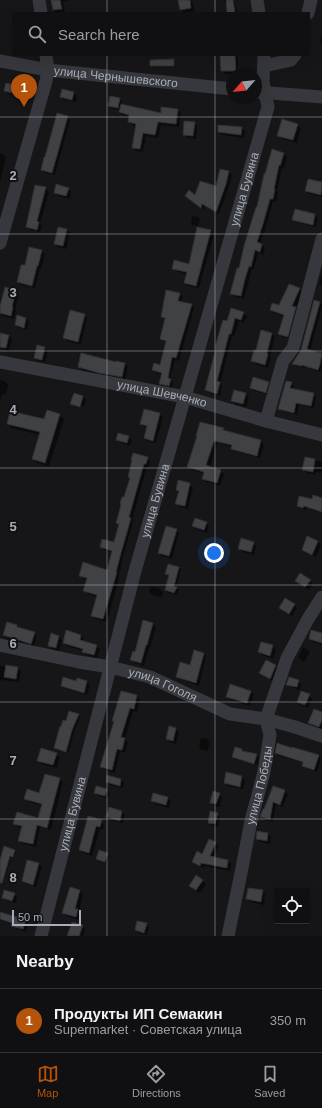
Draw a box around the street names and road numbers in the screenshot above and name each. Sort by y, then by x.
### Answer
street label: улица Чернышевского [53,64,179,90]
street label: улица Бувина [227,150,262,228]
street label: улица Шевченко [116,377,209,410]
street label: улица Бувина [138,462,172,539]
street label: улица Гоголя [127,665,199,705]
street label: улица Победы [243,745,275,826]
street label: улица Бувина [56,775,89,853]

